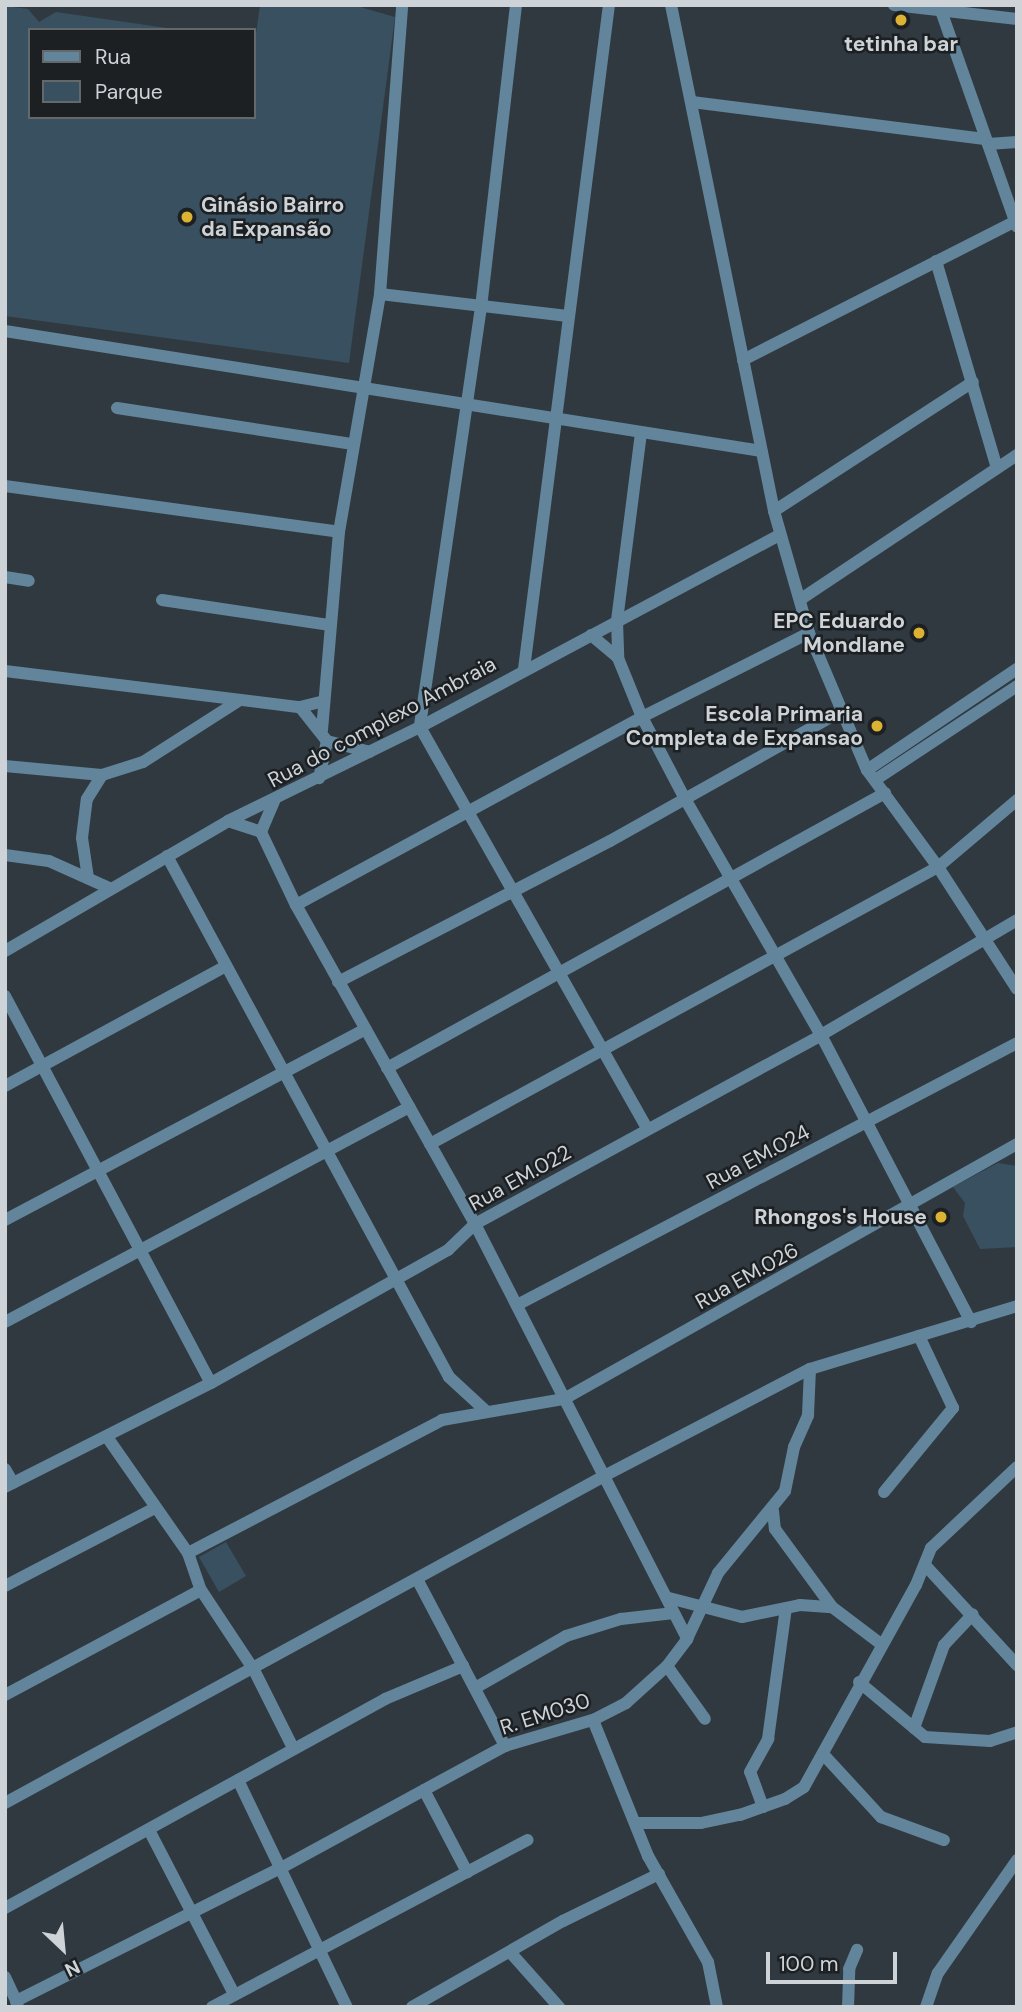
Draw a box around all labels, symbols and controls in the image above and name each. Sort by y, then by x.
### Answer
marker: tetinha bar [893,12,909,28]
legend [28,28,256,119]
place label: tetinha bar [844,31,958,57]
text: Rua [95,43,131,71]
text: Parque [95,78,163,106]
place label: Ginásio Bairro da Expansão [201,192,344,242]
marker: Ginásio Bairro da Expansão [179,209,195,225]
place label: EPC Eduardo Mondlane [773,608,905,658]
marker: EPC Eduardo Mondlane [911,625,927,641]
street label: Rua do complexo Ambraia [264,651,500,793]
place label: Escola Primaria Completa de Expansao [626,701,863,751]
marker: Escola Primaria Completa de Expansao [869,718,885,734]
street label: Rua EM.024 [702,1119,814,1195]
street label: Rua EM.022 [465,1140,575,1216]
place label: Rhongos's House [754,1204,927,1230]
marker: Rhongos's House [933,1209,949,1225]
street label: Rua EM.026 [691,1237,803,1315]
street label: R. EM030 [497,1688,593,1740]
north arrow [28,1914,98,1984]
scale bar [770,1938,901,1982]
text: 100 m [779,1950,839,1978]
text: N [61,1954,84,1983]

